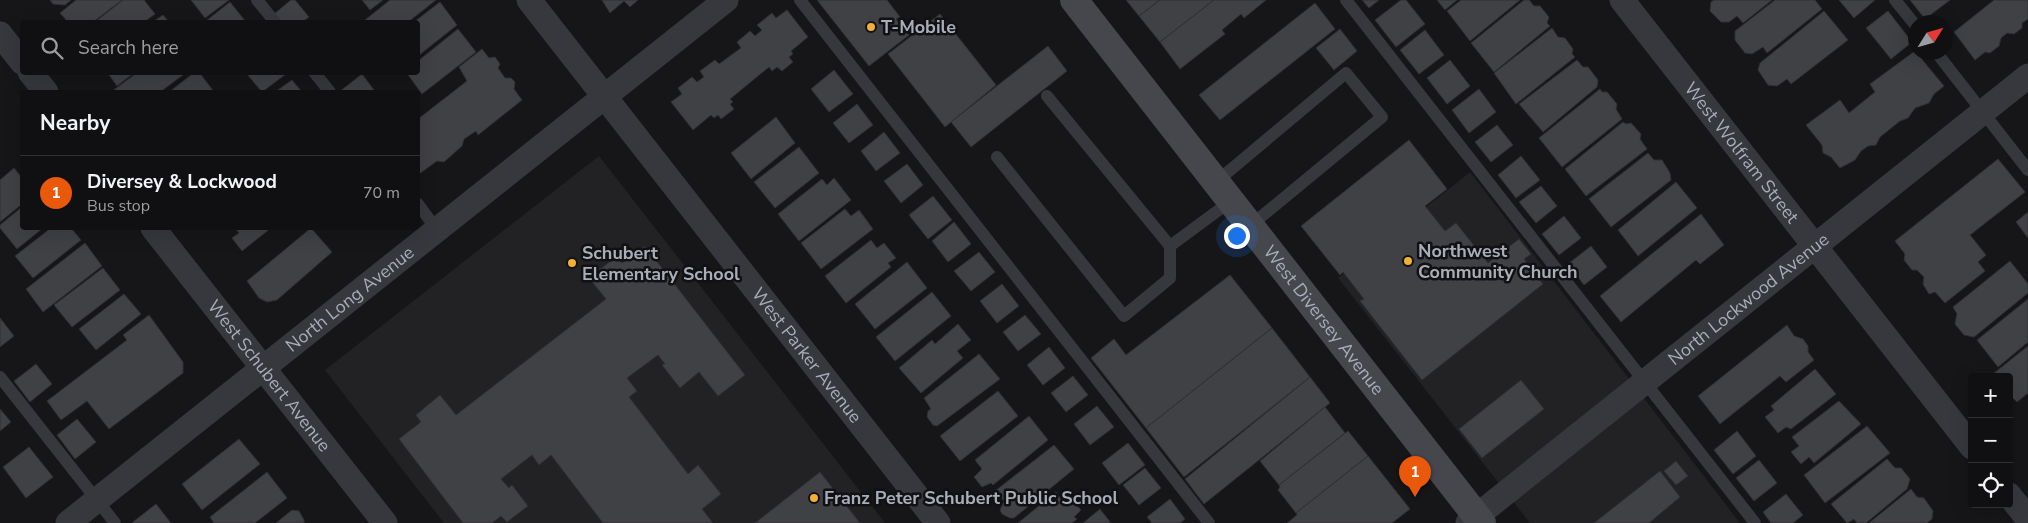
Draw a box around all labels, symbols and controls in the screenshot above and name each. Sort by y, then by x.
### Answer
place label: T-Mobile [881,15,956,39]
north arrow [1908,15,1953,60]
search box [20,20,420,75]
marker: T-Mobile [865,21,877,33]
icon: search [38,34,66,62]
text: Search here [78,35,179,61]
street label: West Wolfram Street [1679,77,1805,229]
text: Nearby [40,109,110,137]
text: Diversey & Lockwood [87,169,277,195]
text: 1 [51,182,61,204]
text: 70 m [363,182,400,204]
text: Bus stop [87,195,150,217]
your location [1224,223,1250,249]
street label: North Lockwood Avenue [1663,227,1834,371]
place label: Northwest Community Church [1418,239,1578,284]
street label: North Long Avenue [281,240,419,358]
street label: West Diversey Avenue [1258,240,1390,400]
place label: Schubert Elementary School [582,241,740,286]
marker: Northwest Community Church [1402,255,1414,267]
marker: Schubert Elementary School [566,257,578,269]
street label: West Parker Avenue [746,283,867,428]
street label: West Schubert Avenue [202,295,336,457]
map controls [1968,373,2013,508]
button: + [1968,373,2013,418]
button: − [1968,418,2013,463]
pin: 1 [1399,456,1431,497]
button: locate [1968,463,2013,508]
place label: Franz Peter Schubert Public School [824,486,1118,510]
marker: Franz Peter Schubert Public School [808,492,820,504]

